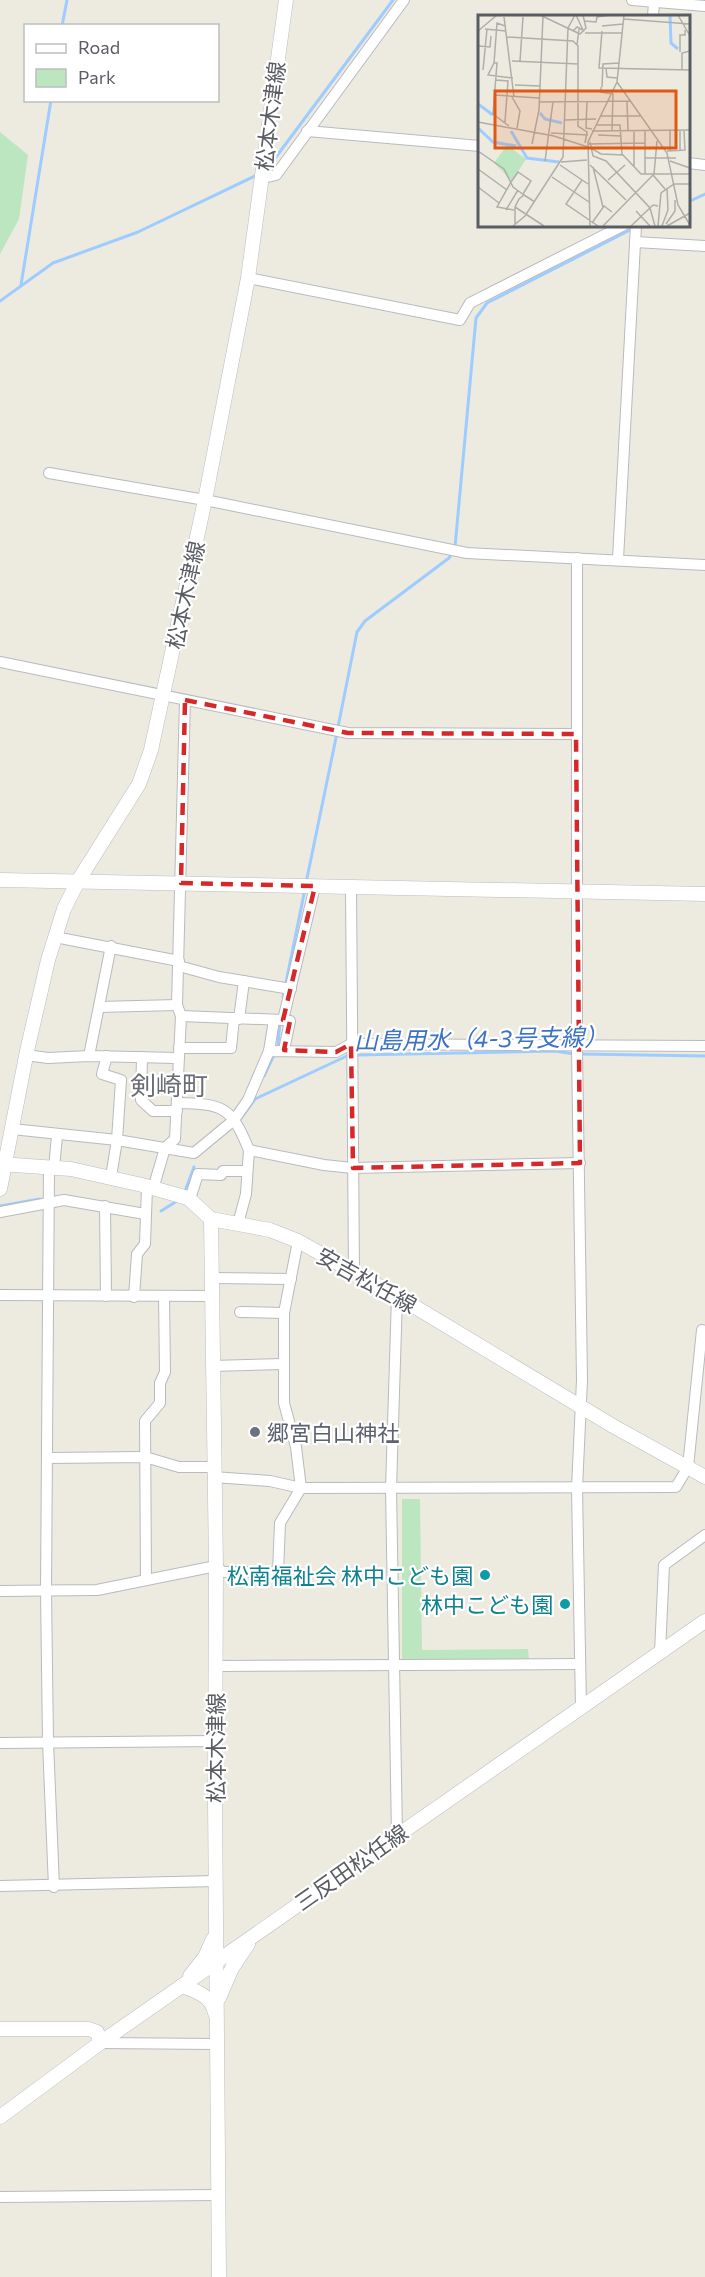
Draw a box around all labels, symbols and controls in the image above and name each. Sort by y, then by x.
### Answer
inset map [478,15,690,226]
legend [24,24,219,102]
text: Road [78,36,120,58]
street label: 松本木津線 [250,60,290,172]
text: Park [78,66,116,88]
street label: 松本木津線 [160,538,210,652]
water label: 山島用水（4-3号支線） [354,1021,608,1055]
district label: 剣崎町 [130,1069,208,1100]
street label: 安吉松任線 [312,1242,422,1318]
place label: 郷宮白山神社 [267,1419,399,1446]
marker: 郷宮白山神社 [248,1425,262,1439]
place label: 松南福祉会 林中こども園 [227,1562,473,1589]
marker: 松南福祉会 林中こども園 [478,1568,492,1582]
place label: 林中こども園 [421,1591,553,1618]
marker: 林中こども園 [558,1597,572,1611]
street label: 松本木津線 [202,1693,229,1803]
street label: 三反田松任線 [289,1818,413,1916]

